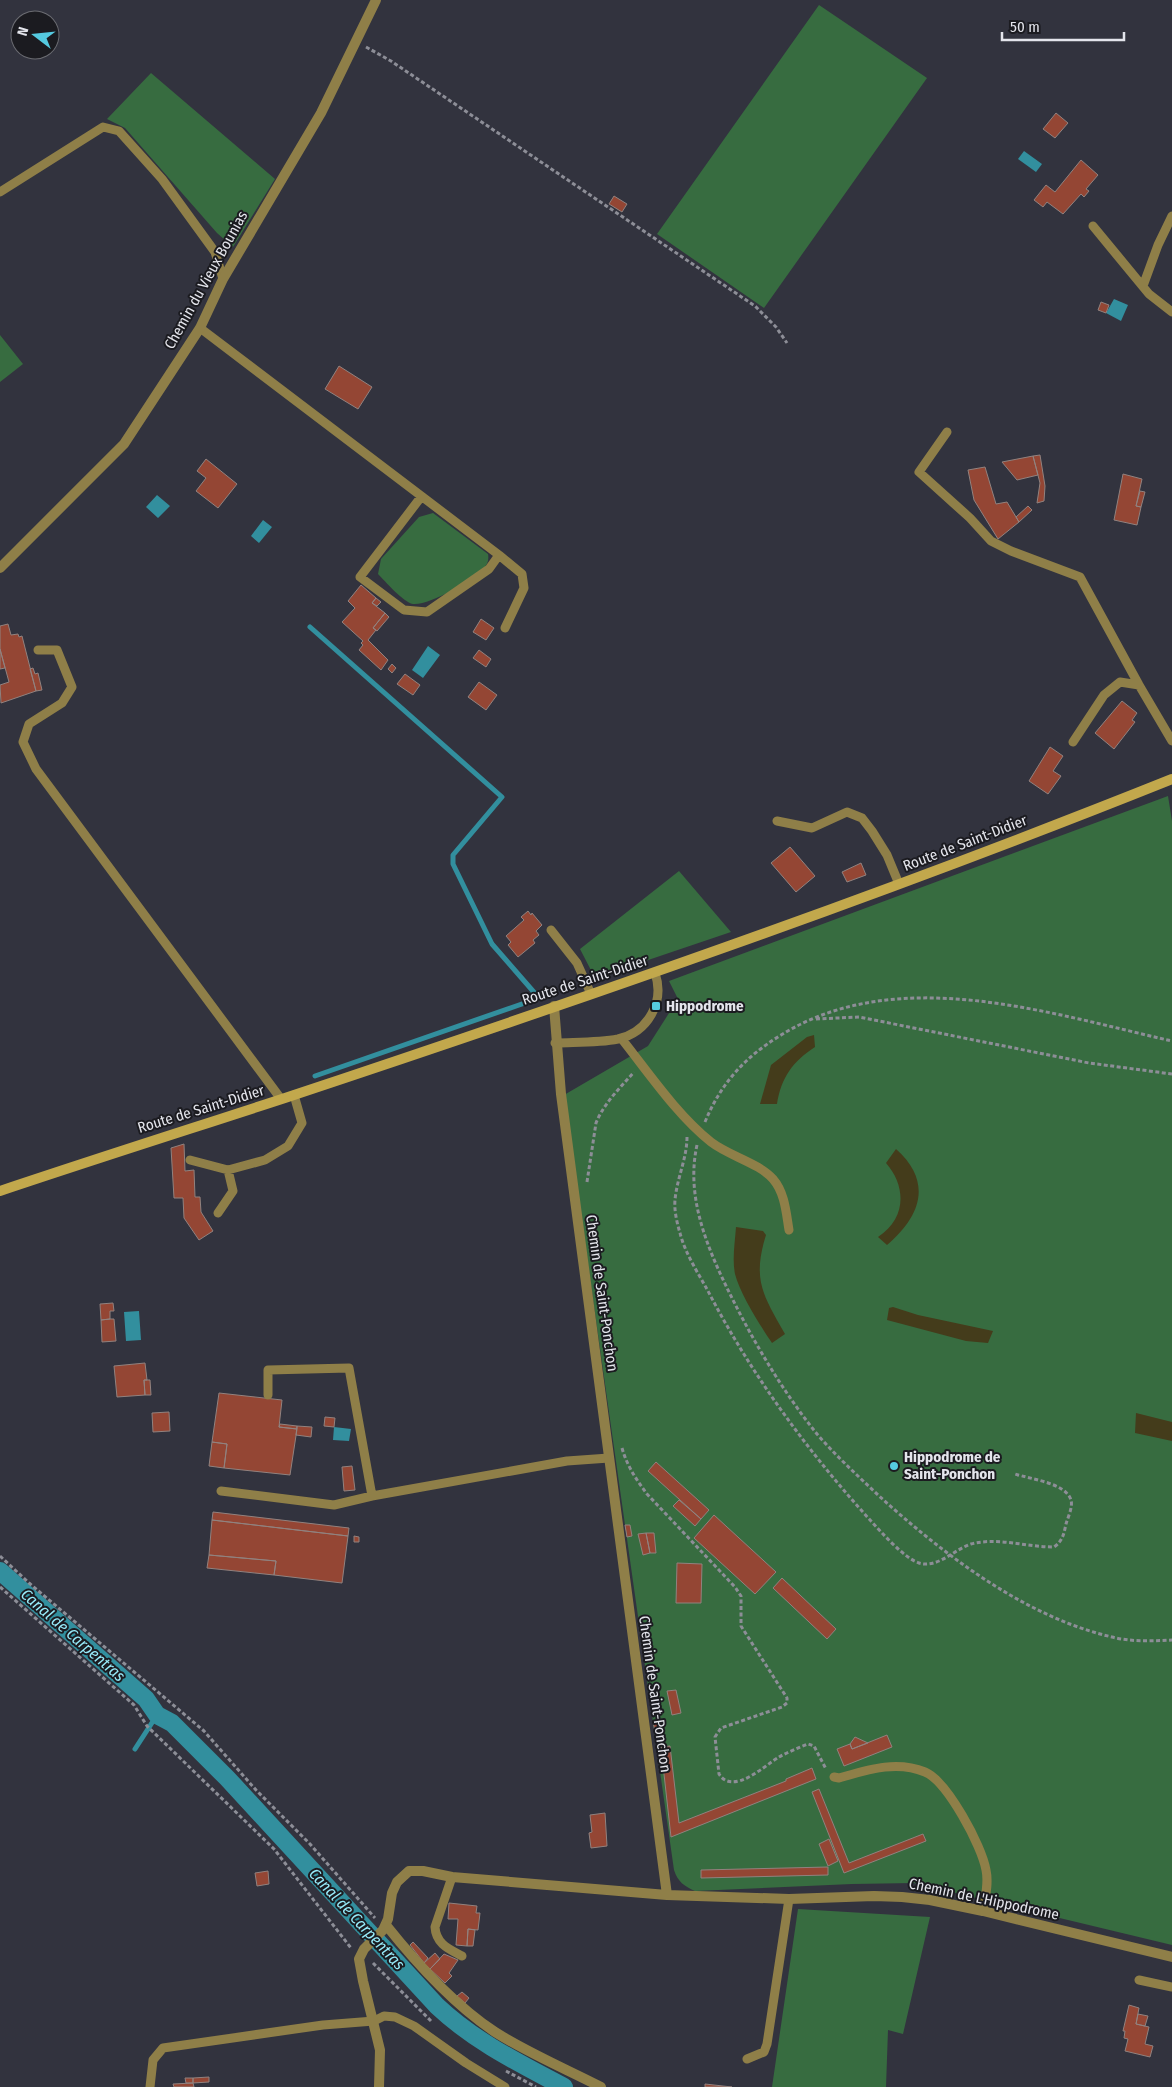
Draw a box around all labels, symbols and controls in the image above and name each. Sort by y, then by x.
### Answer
north arrow [10,10,60,60]
scale bar [1002,10,1124,42]
text: 50 m [1010,18,1040,36]
text: N [14,25,32,38]
street label: Chemin du Vieux Bounias [161,208,251,352]
street label: Route de Saint-Didier [900,811,1030,875]
street label: Route de Saint-Didier [520,951,651,1009]
place label: Hippodrome [666,997,744,1015]
marker: Hippodrome [650,1000,662,1012]
street label: Route de Saint-Didier [135,1081,267,1137]
street label: Chemin de Saint-Ponchon [582,1213,622,1373]
place label: Hippodrome de Saint-Ponchon [904,1448,1001,1483]
marker: Hippodrome de Saint-Ponchon [888,1460,900,1472]
water label: Canal de Carpentras [17,1585,129,1686]
street label: Chemin de Saint-Ponchon [635,1614,675,1774]
water label: Canal de Carpentras [305,1864,409,1974]
street label: Chemin de L'Hippodrome [907,1874,1061,1924]

